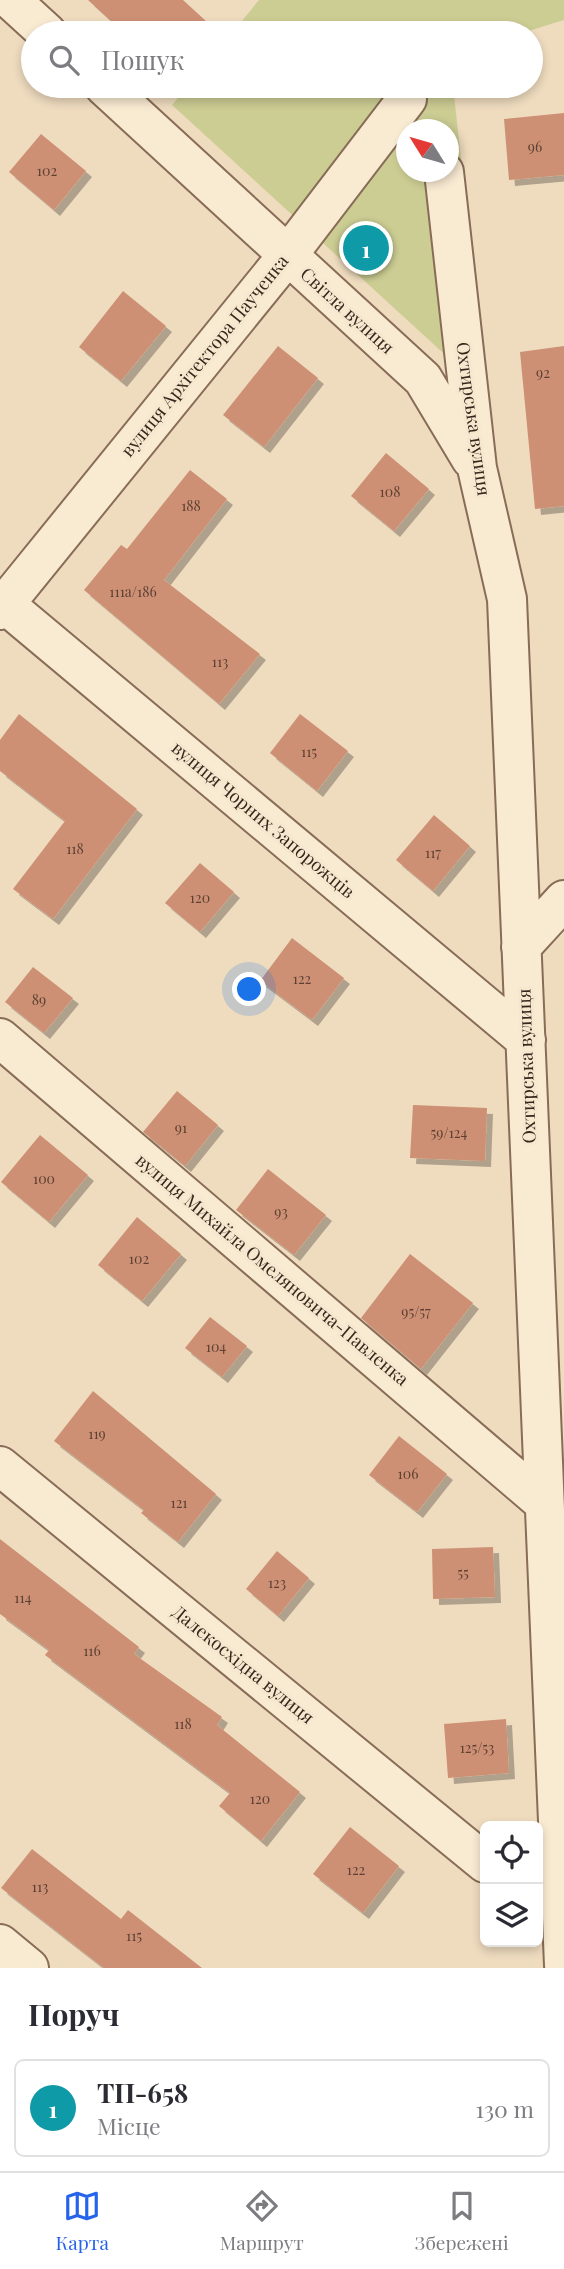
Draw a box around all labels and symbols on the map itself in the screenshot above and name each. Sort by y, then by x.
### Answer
north arrow [396,119,459,182]
house number: 96 [528,137,542,156]
house number: 102 [37,161,57,180]
pin: 1 [343,222,389,274]
street label: вулиця Архітектора Паученка [115,249,293,461]
street label: Світла вулиця [296,262,400,359]
street label: Охтирська вулиця [451,340,497,498]
house number: 92 [536,363,550,382]
house number: 108 [380,482,400,501]
house number: 188 [181,496,201,515]
house number: 111а/186 [109,582,157,601]
house number: 113 [212,652,228,671]
street label: вулиця Чорних Запорожців [167,735,360,903]
house number: 115 [301,742,317,761]
house number: 118 [66,839,84,858]
house number: 117 [425,843,441,862]
house number: 120 [190,888,210,907]
house number: 122 [293,969,312,988]
your location [232,972,266,1006]
street label: Охтирська вулиця [511,988,541,1144]
house number: 89 [32,990,46,1009]
house number: 91 [175,1118,187,1137]
house number: 59/124 [431,1123,468,1142]
street label: вулиця Михайла Омеляновича-Павленка [131,1148,414,1391]
house number: 100 [33,1169,55,1188]
house number: 93 [274,1202,288,1221]
house number: 102 [129,1249,149,1268]
house number: 95/57 [401,1302,431,1321]
house number: 104 [206,1337,226,1356]
house number: 119 [88,1424,106,1443]
house number: 106 [398,1464,418,1483]
house number: 121 [170,1493,188,1512]
house number: 55 [457,1563,469,1582]
house number: 123 [268,1573,286,1592]
house number: 114 [14,1588,32,1607]
street label: Далекосхідна вулиця [168,1600,320,1729]
house number: 116 [83,1641,101,1660]
house number: 118 [174,1714,192,1733]
house number: 125/53 [460,1738,494,1757]
house number: 120 [250,1789,270,1808]
house number: 122 [347,1860,366,1879]
house number: 113 [32,1877,48,1896]
house number: 115 [126,1926,142,1945]

